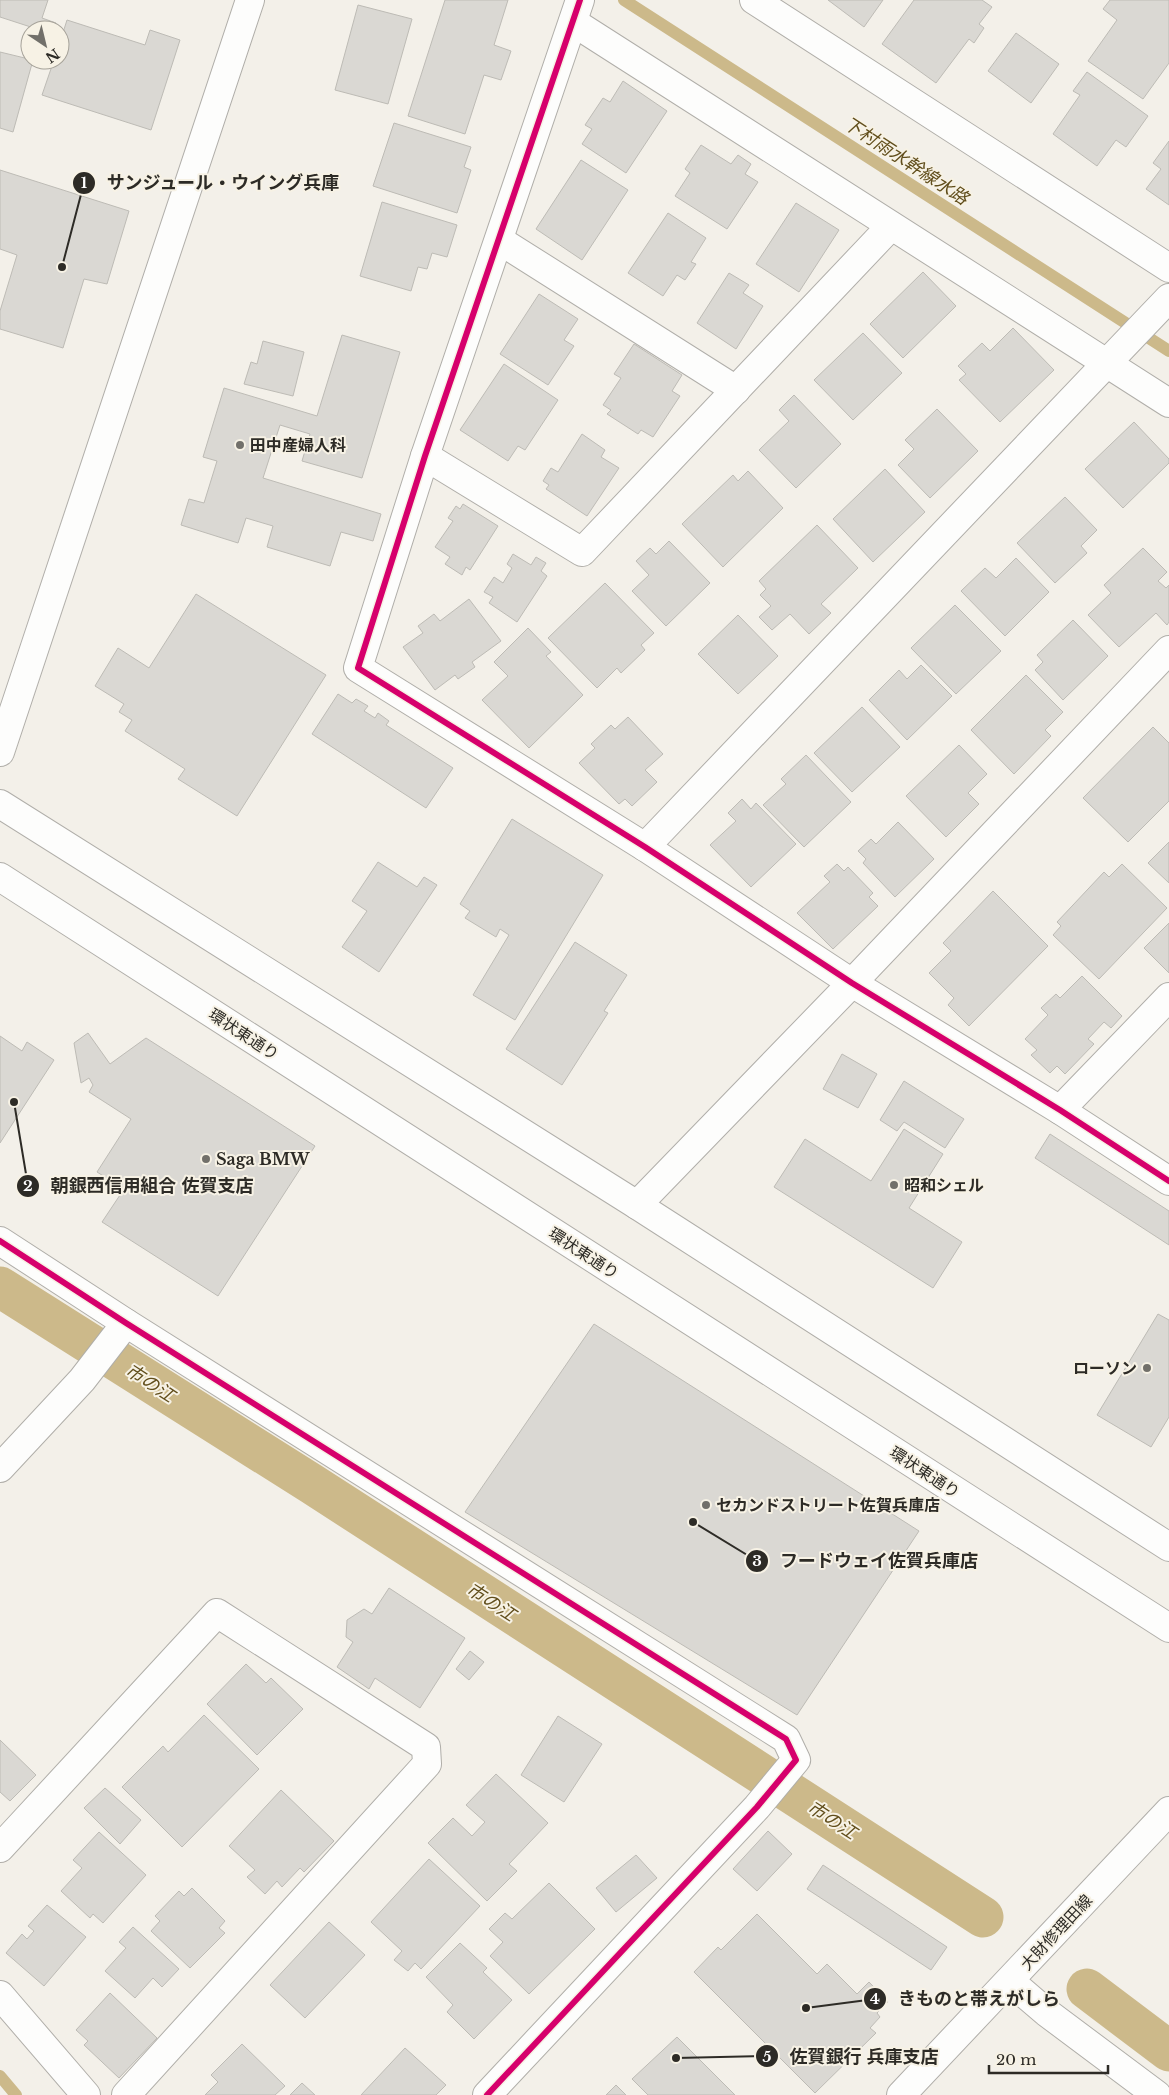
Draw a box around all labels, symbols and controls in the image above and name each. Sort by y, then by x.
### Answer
north arrow [20,20,70,70]
text: N [42,44,63,67]
water label: 下村雨水幹線水路 [840,113,974,211]
callout: サンジュール・ウイング兵庫 [71,166,350,199]
text: サンジュール・ウイング兵庫 [107,172,339,194]
text: 1 [81,173,88,192]
place label: 田中産婦人科 [250,435,346,455]
marker: 田中産婦人科 [234,439,246,451]
street label: 環状東通り [205,1004,283,1064]
place label: Saga BMW [216,1149,310,1169]
marker: Saga BMW [200,1153,212,1165]
callout: 朝銀西信用組合 佐賀支店 [16,1169,264,1202]
text: 朝銀西信用組合 佐賀支店 [51,1175,253,1197]
place label: 昭和シェル [904,1175,984,1195]
text: 2 [23,1176,33,1195]
marker: 昭和シェル [888,1179,900,1191]
street label: 環状東通り [545,1223,623,1283]
place label: ローソン [1073,1358,1137,1378]
water label: 市の江 [121,1359,180,1408]
marker: ローソン [1141,1362,1153,1374]
street label: 環状東通り [886,1442,964,1502]
place label: セカンドストリート佐賀兵庫店 [716,1495,940,1515]
marker: セカンドストリート佐賀兵庫店 [700,1499,712,1511]
callout: フードウェイ佐賀兵庫店 [745,1544,988,1577]
text: フードウェイ佐賀兵庫店 [780,1550,978,1572]
text: 3 [752,1551,762,1570]
water label: 市の江 [462,1578,521,1627]
water label: 市の江 [803,1796,862,1845]
street label: 大財修理田線 [1016,1890,1096,1974]
callout: きものと帯えがしら [863,1983,1070,2016]
text: きものと帯えがしら [898,1988,1060,2010]
text: 4 [870,1989,880,2008]
callout: 佐賀銀行 兵庫支店 [755,2040,949,2073]
scale bar [989,2042,1108,2074]
text: 佐賀銀行 兵庫支店 [790,2046,938,2068]
text: 5 [763,2047,772,2066]
text: 20 m [996,2050,1036,2069]

